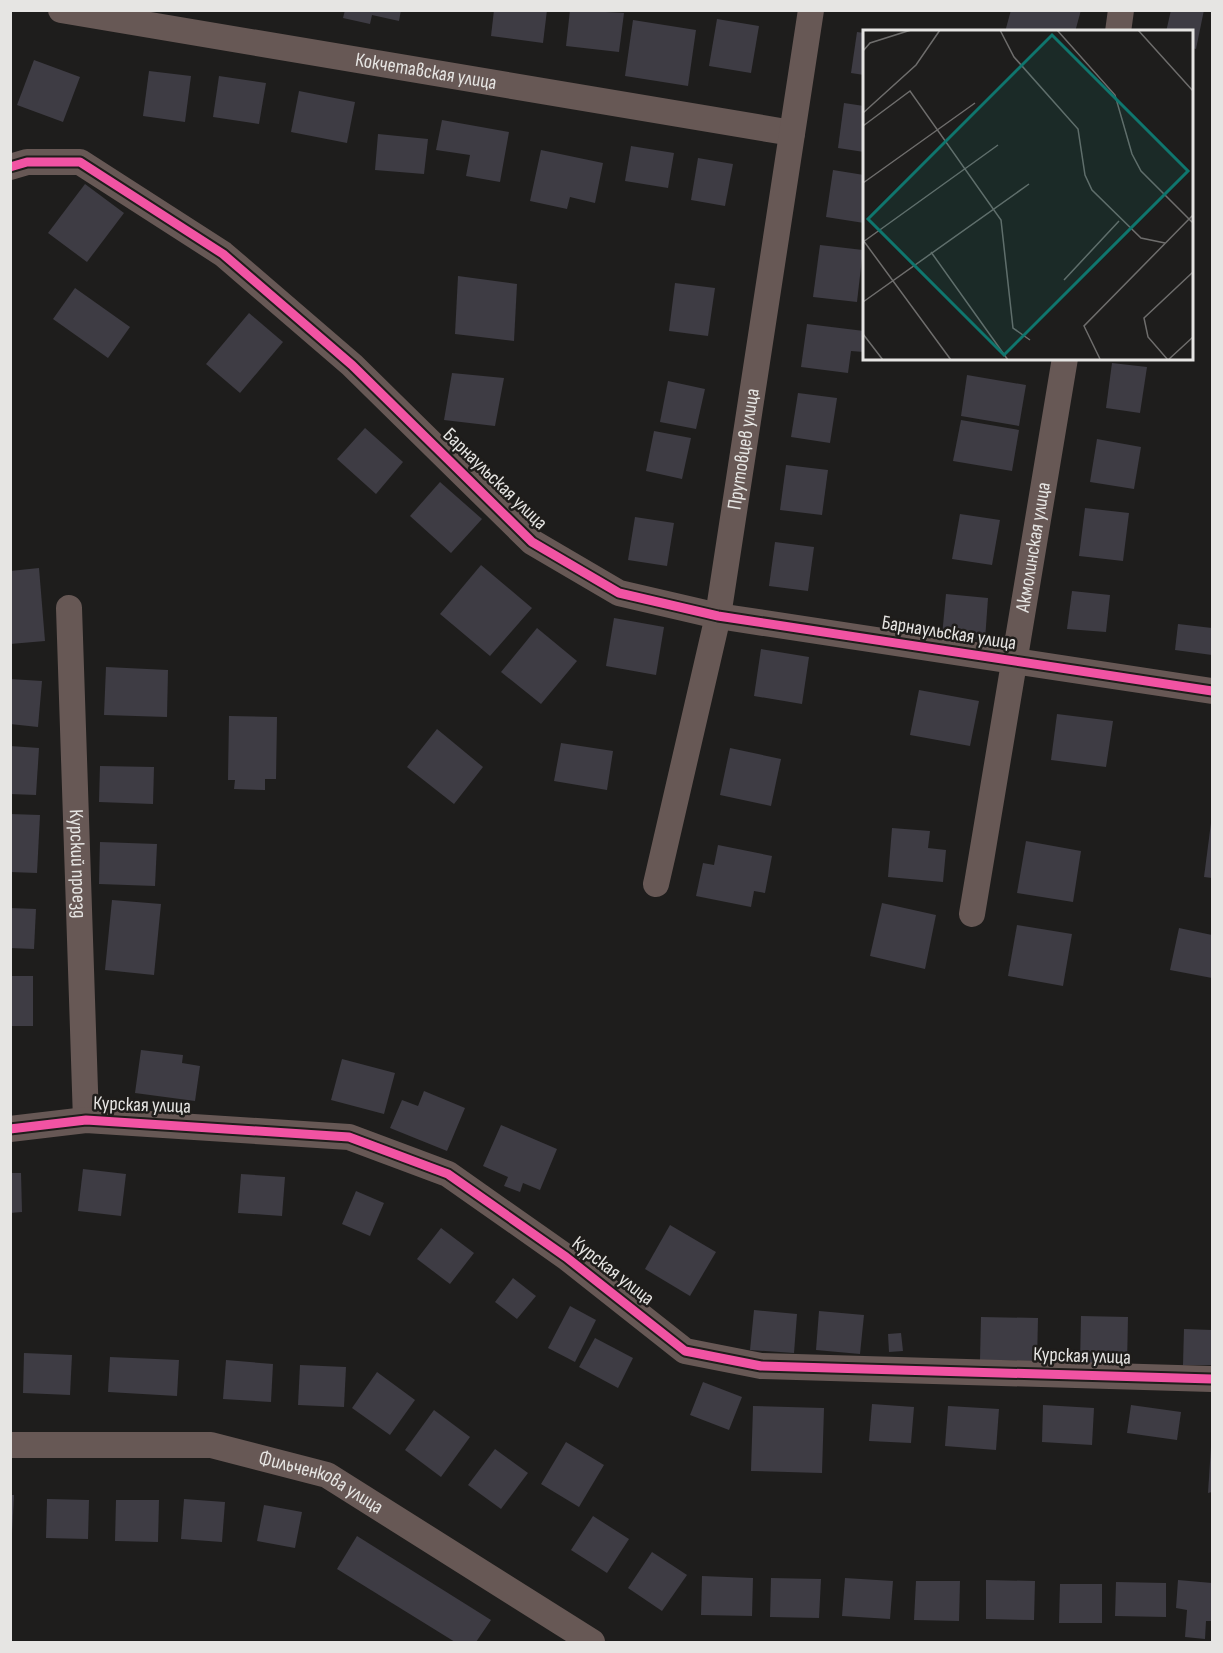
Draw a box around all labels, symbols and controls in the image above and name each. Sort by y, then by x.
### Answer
inset map [863,30,1193,360]
street label: Кокчетавская улица [353,48,498,95]
street label: Прутовцев улица [722,387,765,511]
street label: Барнаульская улица [438,423,552,535]
street label: Акмолинская улица [1011,480,1056,615]
street label: Барнаульская улица [880,611,1018,655]
street label: Курский проезд [64,809,91,919]
street label: Курская улица [93,1091,191,1119]
street label: Курская улица [567,1231,659,1311]
street label: Курская улица [1033,1342,1131,1370]
street label: Фильченкова улица [256,1446,388,1519]

